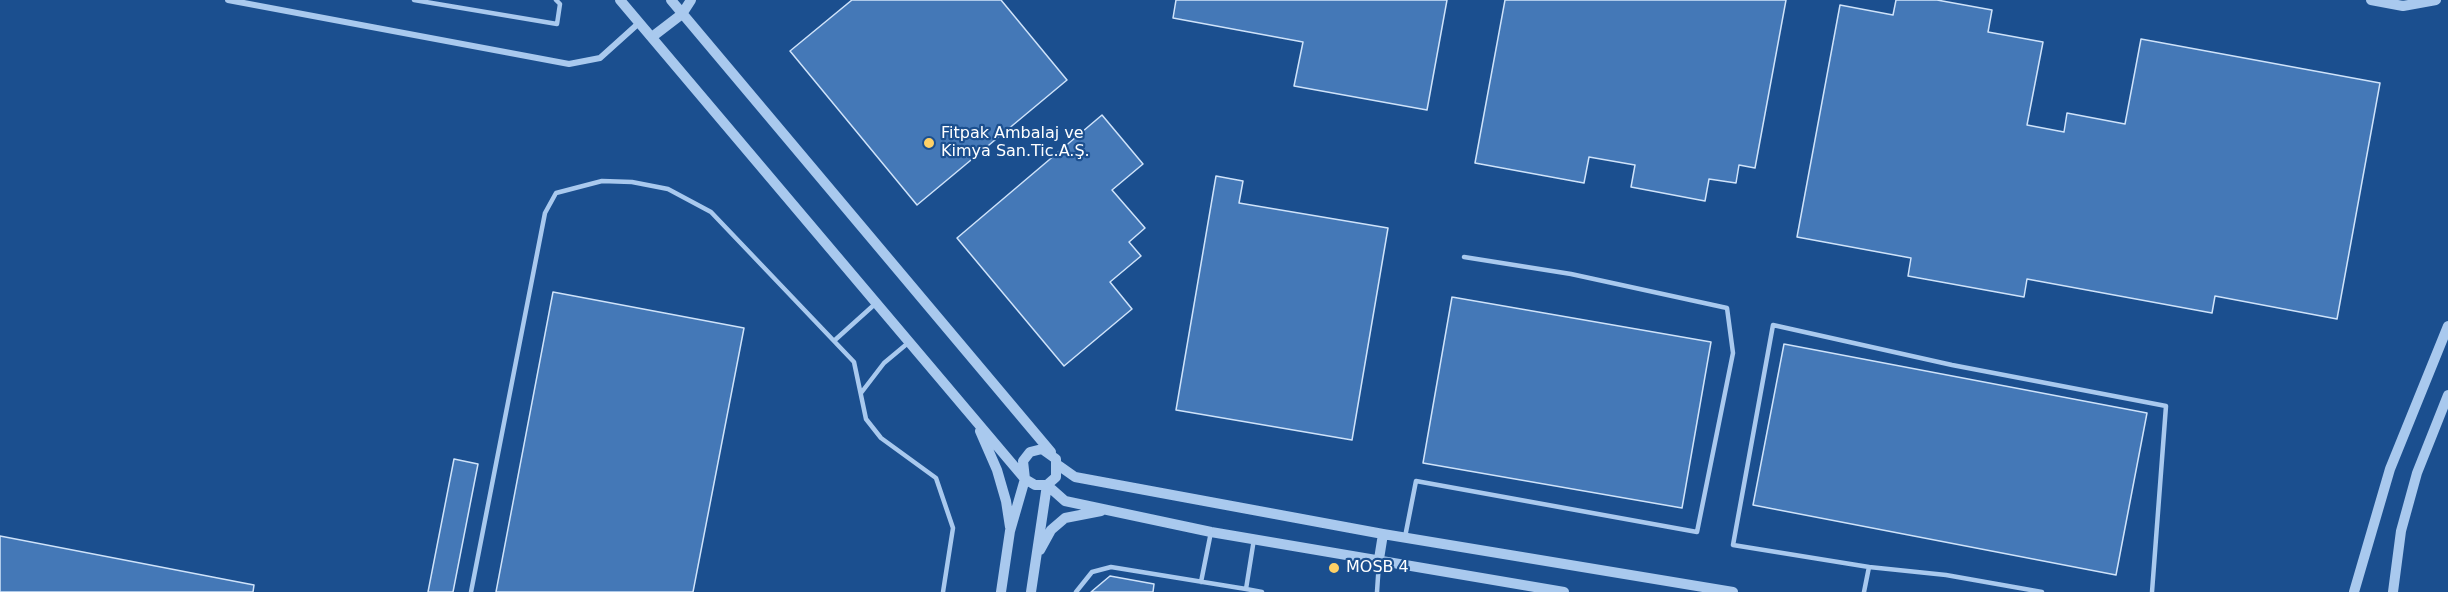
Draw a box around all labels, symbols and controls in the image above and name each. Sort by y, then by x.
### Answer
place label: Fitpak Ambalaj ve Kimya San.Tic.A.Ş. [941,124,1090,162]
marker: Fitpak Ambalaj ve Kimya San.Tic.A.Ş. [922,136,936,150]
place label: MOSB 4 [1346,558,1409,578]
marker: MOSB 4 [1327,561,1341,575]

